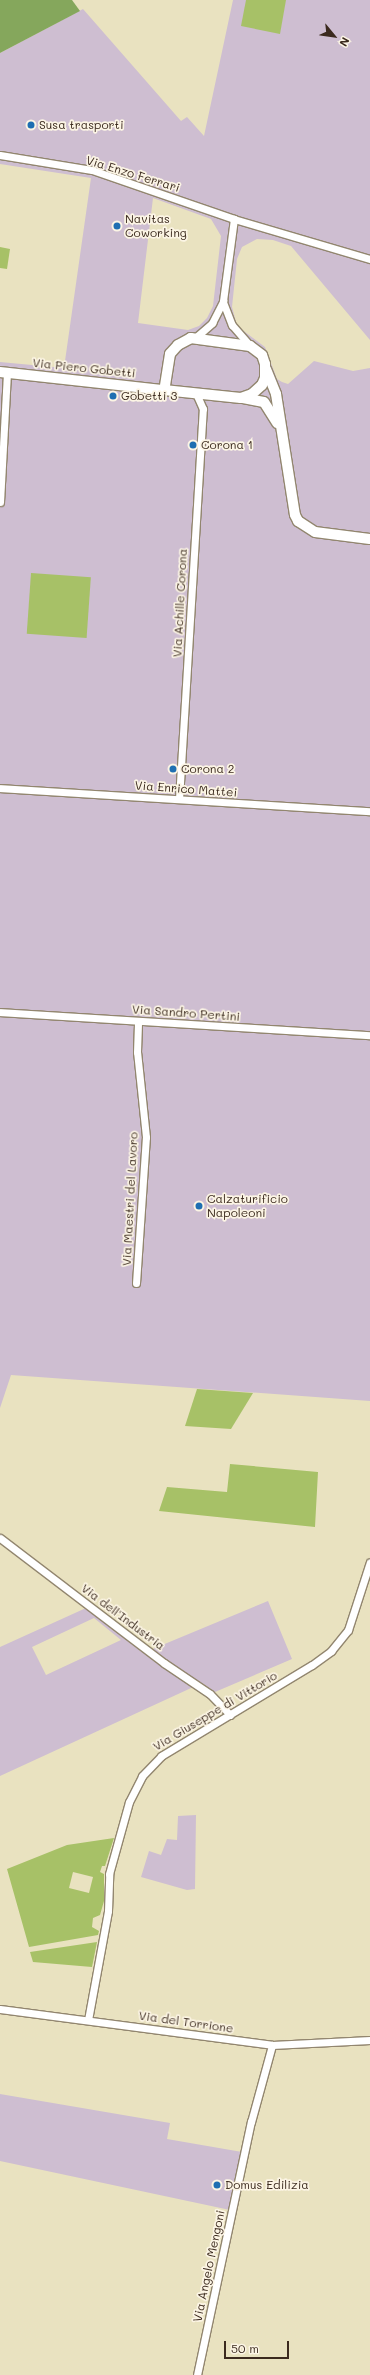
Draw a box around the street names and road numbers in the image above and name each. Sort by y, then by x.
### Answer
street label: Via Enzo Ferrari [84,153,182,195]
street label: Via Piero Gobetti [32,355,136,381]
street label: Via Achille Corona [170,548,190,658]
street label: Via Enrico Mattei [134,778,238,800]
street label: Via Sandro Pertini [132,1002,240,1024]
street label: Via Maestri del Lavoro [119,1132,141,1266]
street label: Via dell'Industria [78,1581,168,1653]
street label: Via Giuseppe di Vittorio [150,1668,280,1754]
street label: Via del Torrione [138,2008,234,2036]
street label: Via Angelo Mengoni [190,2209,228,2323]

